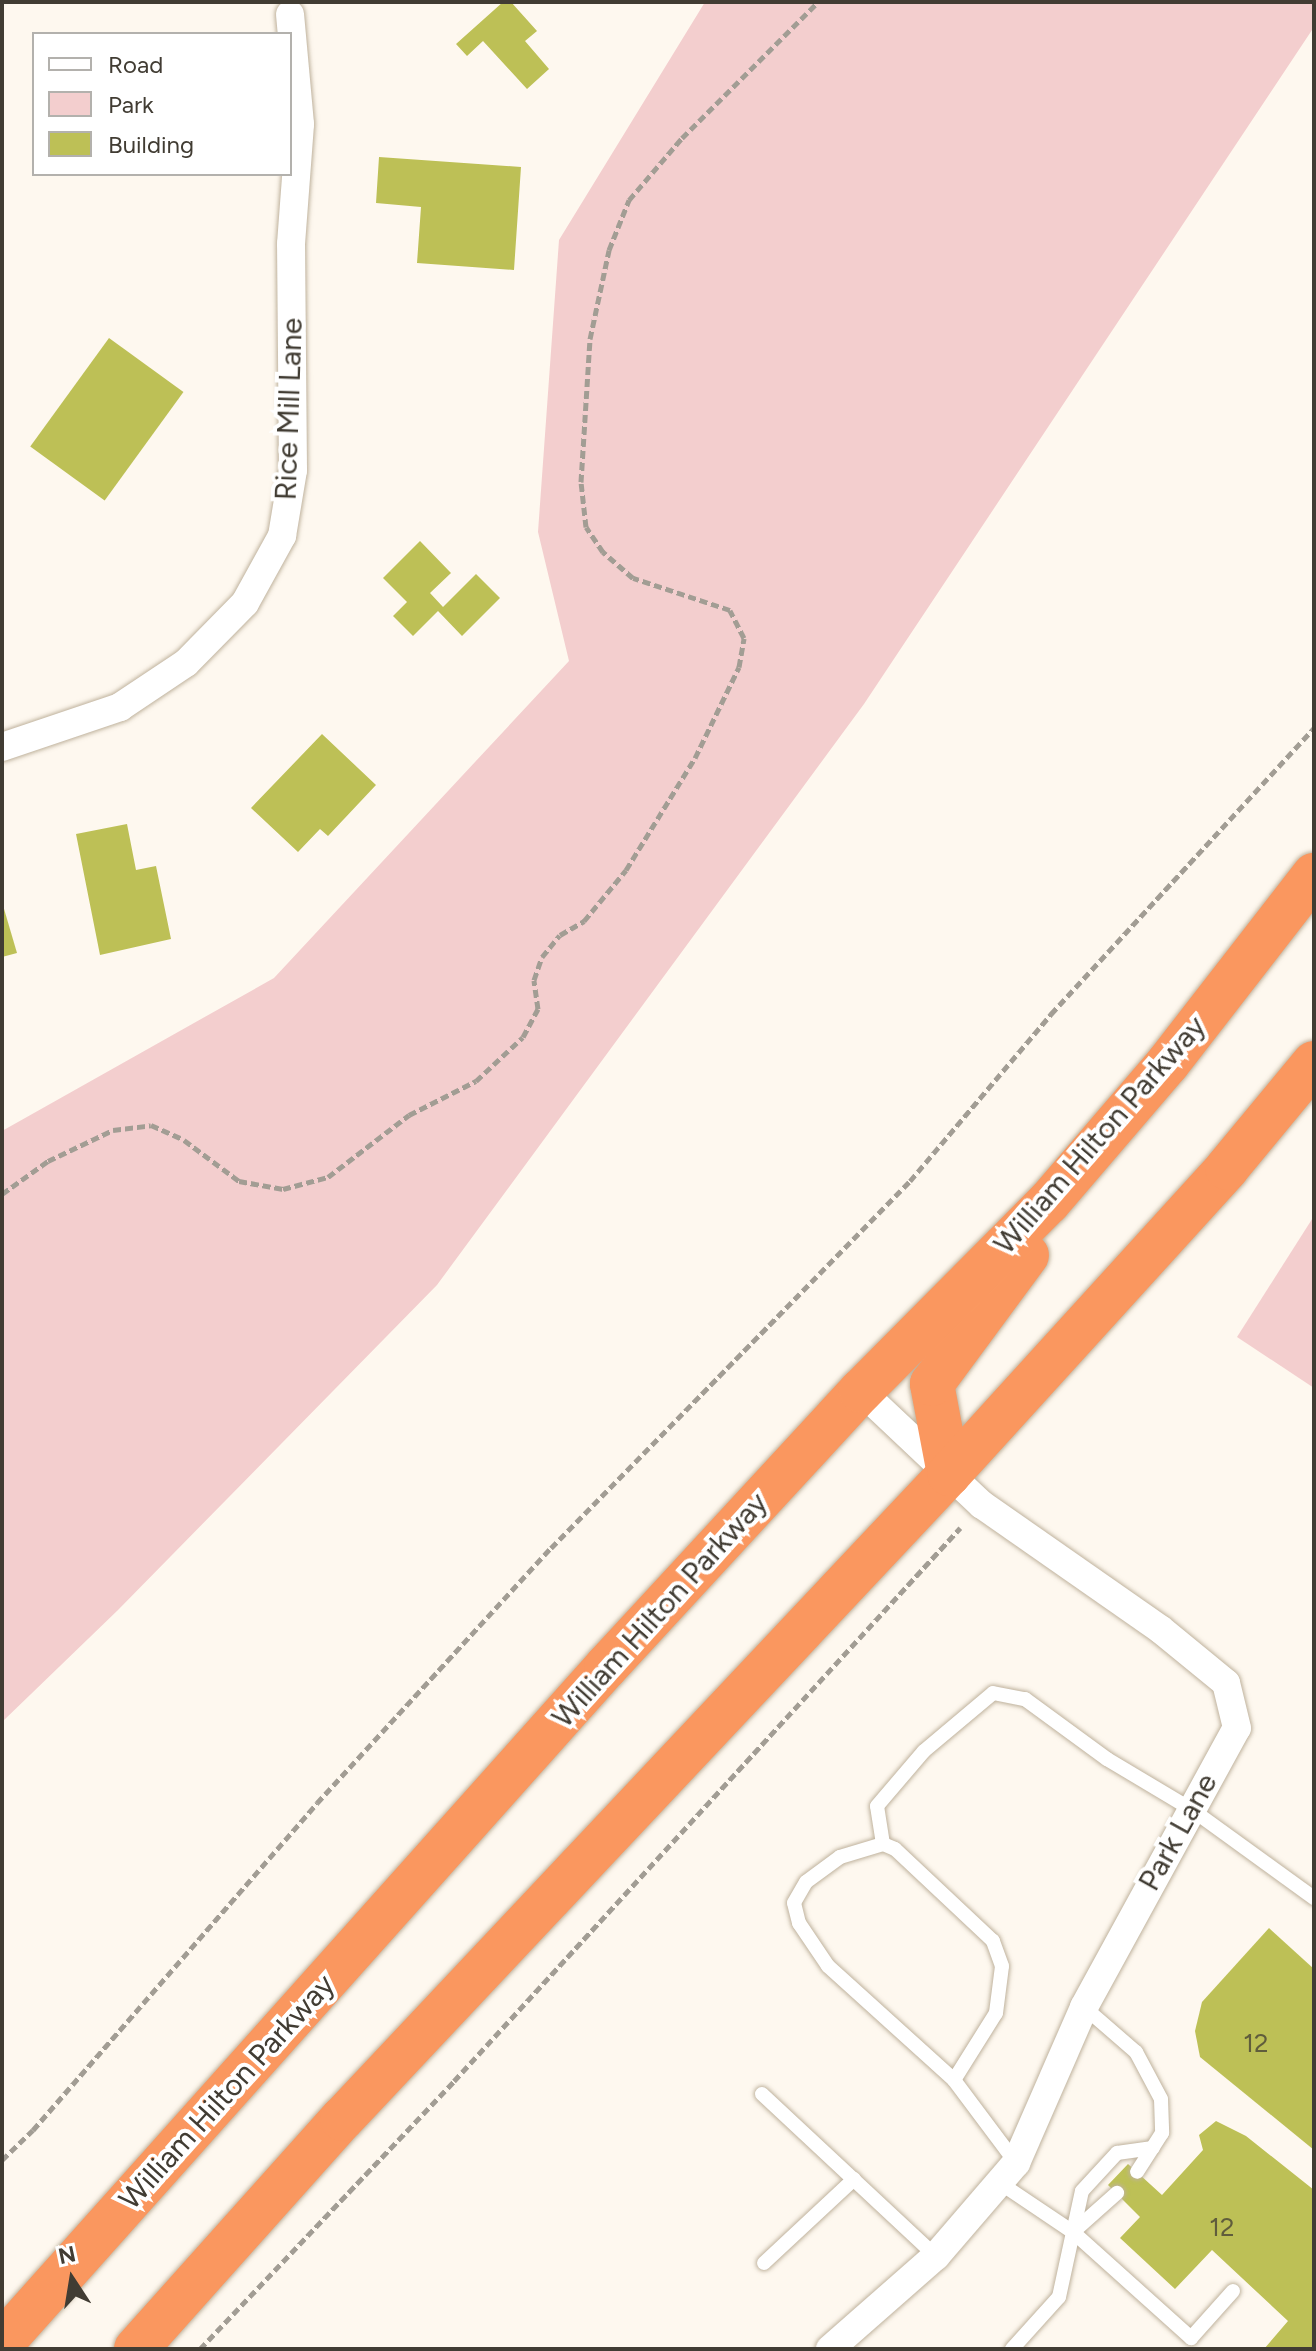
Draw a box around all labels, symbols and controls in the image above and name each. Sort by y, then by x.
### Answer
legend [32,32,292,176]
text: Road [108,50,163,79]
text: Park [108,90,154,119]
text: Building [108,130,194,159]
street label: Rice Mill Lane [268,317,310,501]
street label: William Hilton Parkway [987,1008,1213,1262]
street label: William Hilton Parkway [545,1485,775,1735]
street label: Park Lane [1131,1767,1225,1897]
street label: William Hilton Parkway [112,1967,342,2217]
house number: 12 [1243,2028,1269,2060]
house number: 12 [1209,2212,1235,2244]
north arrow [32,2239,112,2319]
text: N [56,2240,78,2270]

